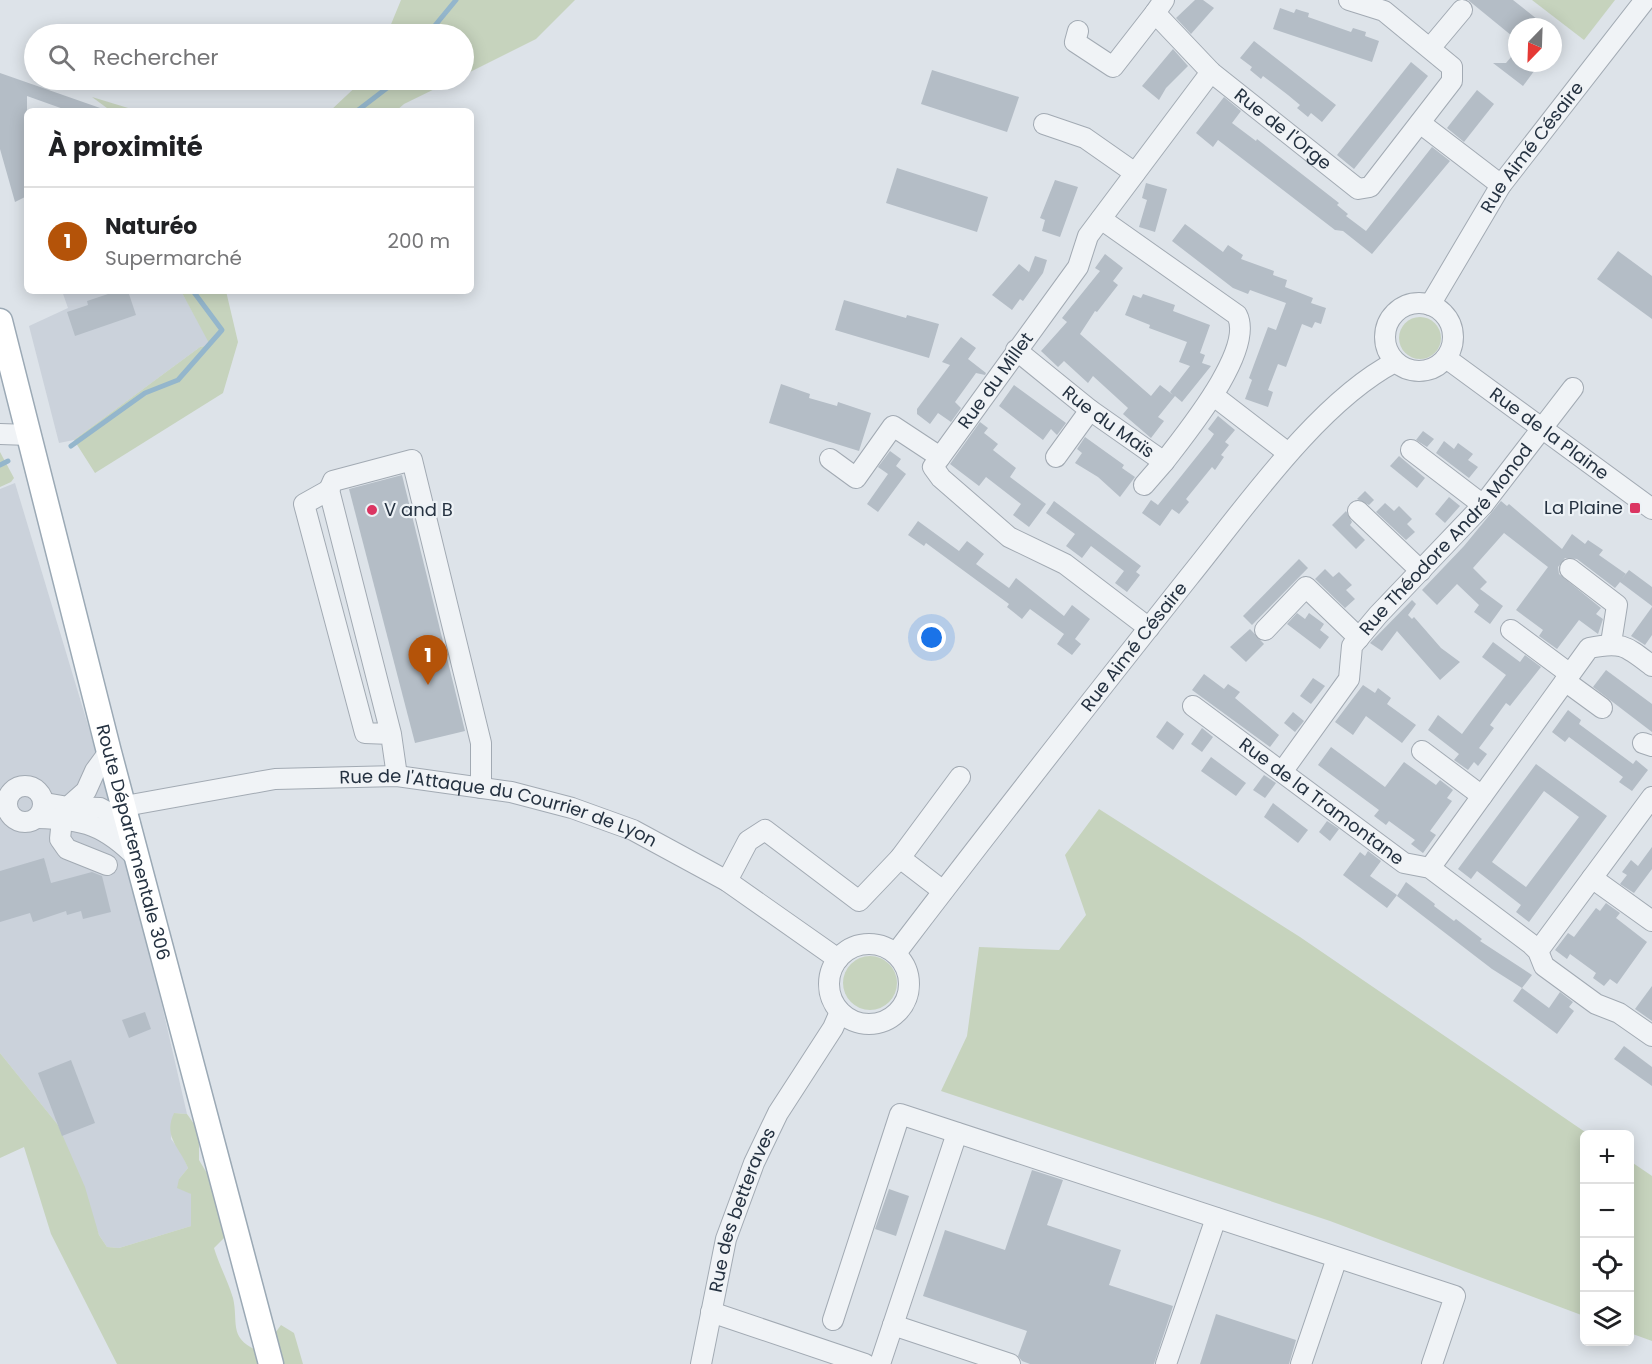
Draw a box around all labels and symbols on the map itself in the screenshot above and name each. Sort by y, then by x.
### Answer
north arrow [1508,18,1562,72]
street label: Rue Aimé Césaire [1474,76,1589,218]
street label: Rue de l'Orge [1229,82,1337,175]
street label: Rue du Millet [952,327,1039,434]
street label: Rue du Maïs [1057,379,1160,464]
street label: Rue de la Plaine [1485,381,1614,485]
street label: Rue Théodore André Monod [1353,438,1538,640]
place label: La Plaine [1544,495,1623,520]
place label: V and B [384,497,453,522]
marker: La Plaine [1628,501,1642,515]
marker: V and B [365,503,379,517]
street label: Rue Aimé Césaire [1075,576,1193,716]
your location [917,623,946,652]
pin: 1 [408,636,448,685]
street label: Route Départementale 306 [90,722,177,963]
street label: Rue de la Tramontane [1234,731,1409,871]
street label: Rue de l'Attaque du Courrier de Lyon [339,763,662,853]
street label: Rue des betteraves [703,1123,781,1294]

